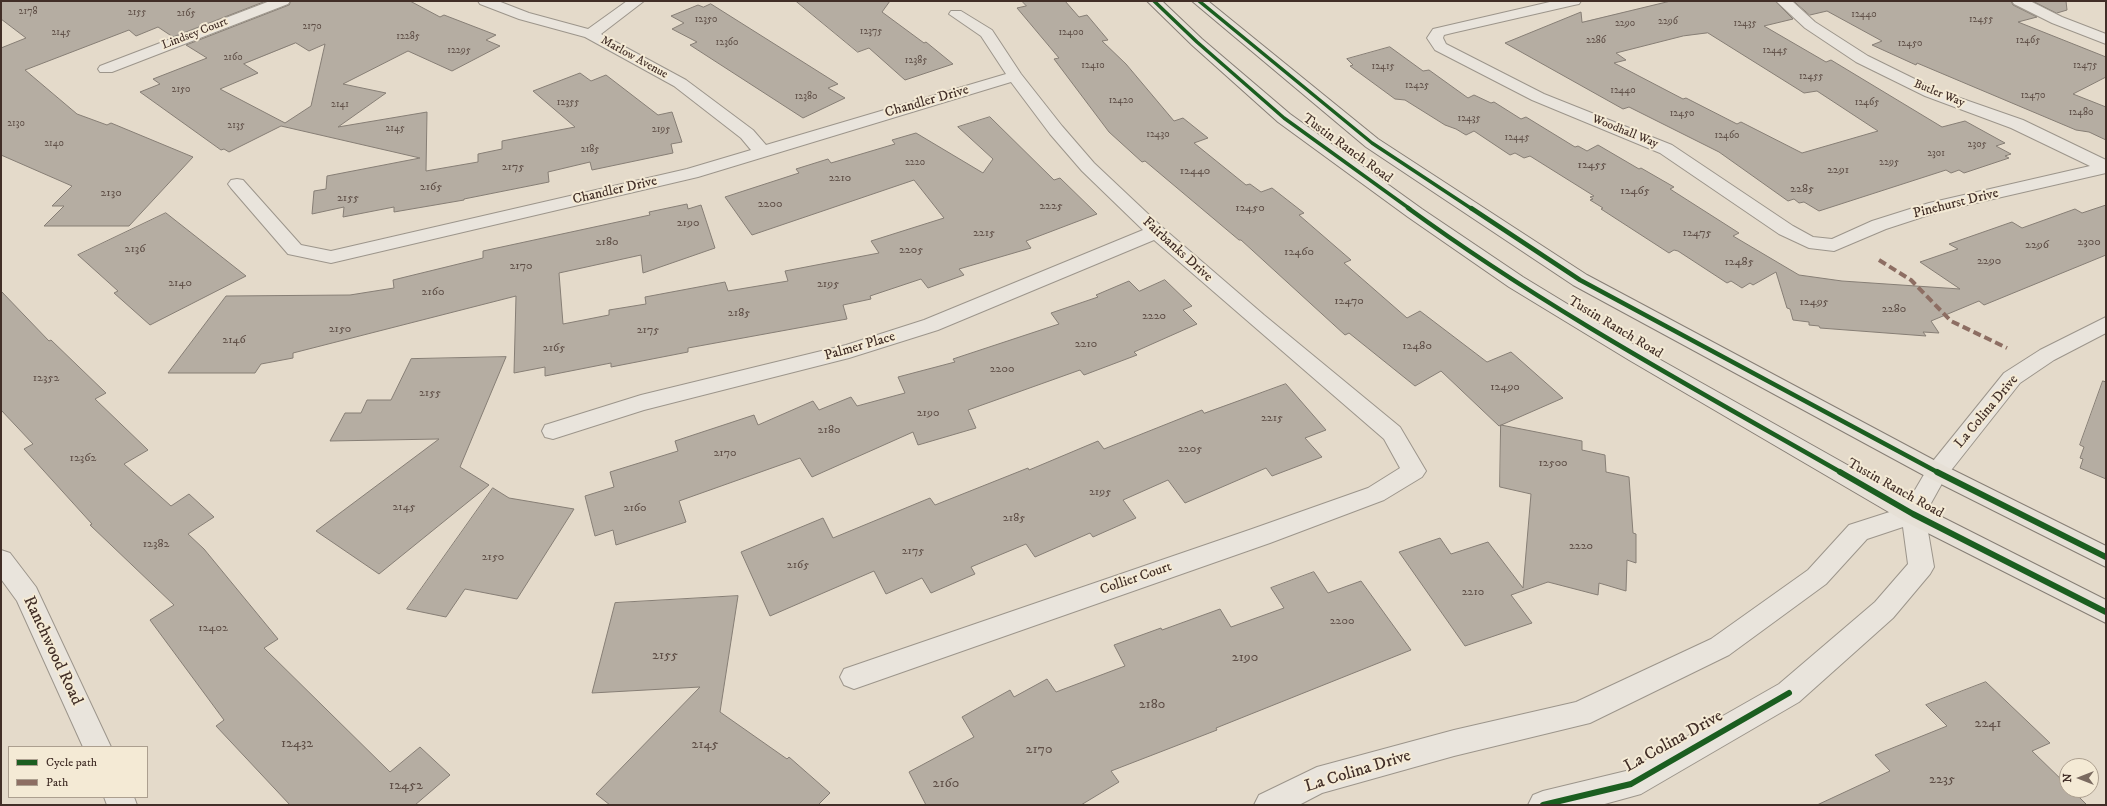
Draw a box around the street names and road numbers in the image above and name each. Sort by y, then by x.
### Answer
street label: Lindsey Court [160,15,230,53]
street label: Marlow Avenue [598,34,670,82]
street label: Butler Way [1911,77,1967,111]
street label: Chandler Drive [883,82,971,122]
street label: Tustin Ranch Road [1299,111,1395,187]
street label: Woodhall Way [1590,112,1660,152]
street label: Chandler Drive [571,173,659,209]
street label: Pinehurst Drive [1912,185,2000,223]
street label: Fairbanks Drive [1138,214,1216,286]
street label: Tustin Ranch Road [1565,293,1665,363]
street label: Palmer Place [823,329,897,365]
street label: La Colina Drive [1952,372,2022,452]
street label: Tustin Ranch Road [1844,456,1946,522]
street label: Collier Court [1098,559,1174,599]
street label: Ranchwood Road [18,593,86,709]
street label: La Colina Drive [1621,706,1727,778]
street label: La Colina Drive [1303,746,1413,798]

